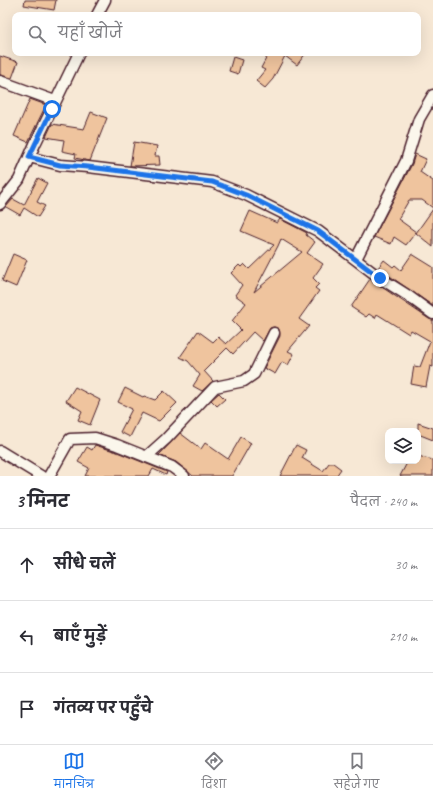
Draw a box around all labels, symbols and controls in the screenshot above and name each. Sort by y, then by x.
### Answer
search box [12,12,421,56]
icon: search [26,23,48,45]
text: यहाँ खोजें [58,24,122,43]
route start [43,100,61,118]
route end [371,269,389,287]
map controls [385,428,421,464]
button: layers [385,428,421,464]
text: 3 मिनट [16,491,69,512]
text: पैदल · 240 m [350,494,417,510]
icon: ahead [16,554,38,576]
text: सीधे चलें [54,555,115,574]
text: 30 m [395,557,417,573]
icon: left [16,626,38,648]
text: बाएँ मुड़ें [54,627,106,646]
text: 210 m [389,629,417,645]
icon: arrive [16,698,38,720]
text: गंतव्य पर पहुँचे [54,699,152,718]
tab: मानचित्र [54,750,94,796]
tab: दिशा [201,750,226,796]
tab: सहेजे गए [334,750,379,796]

